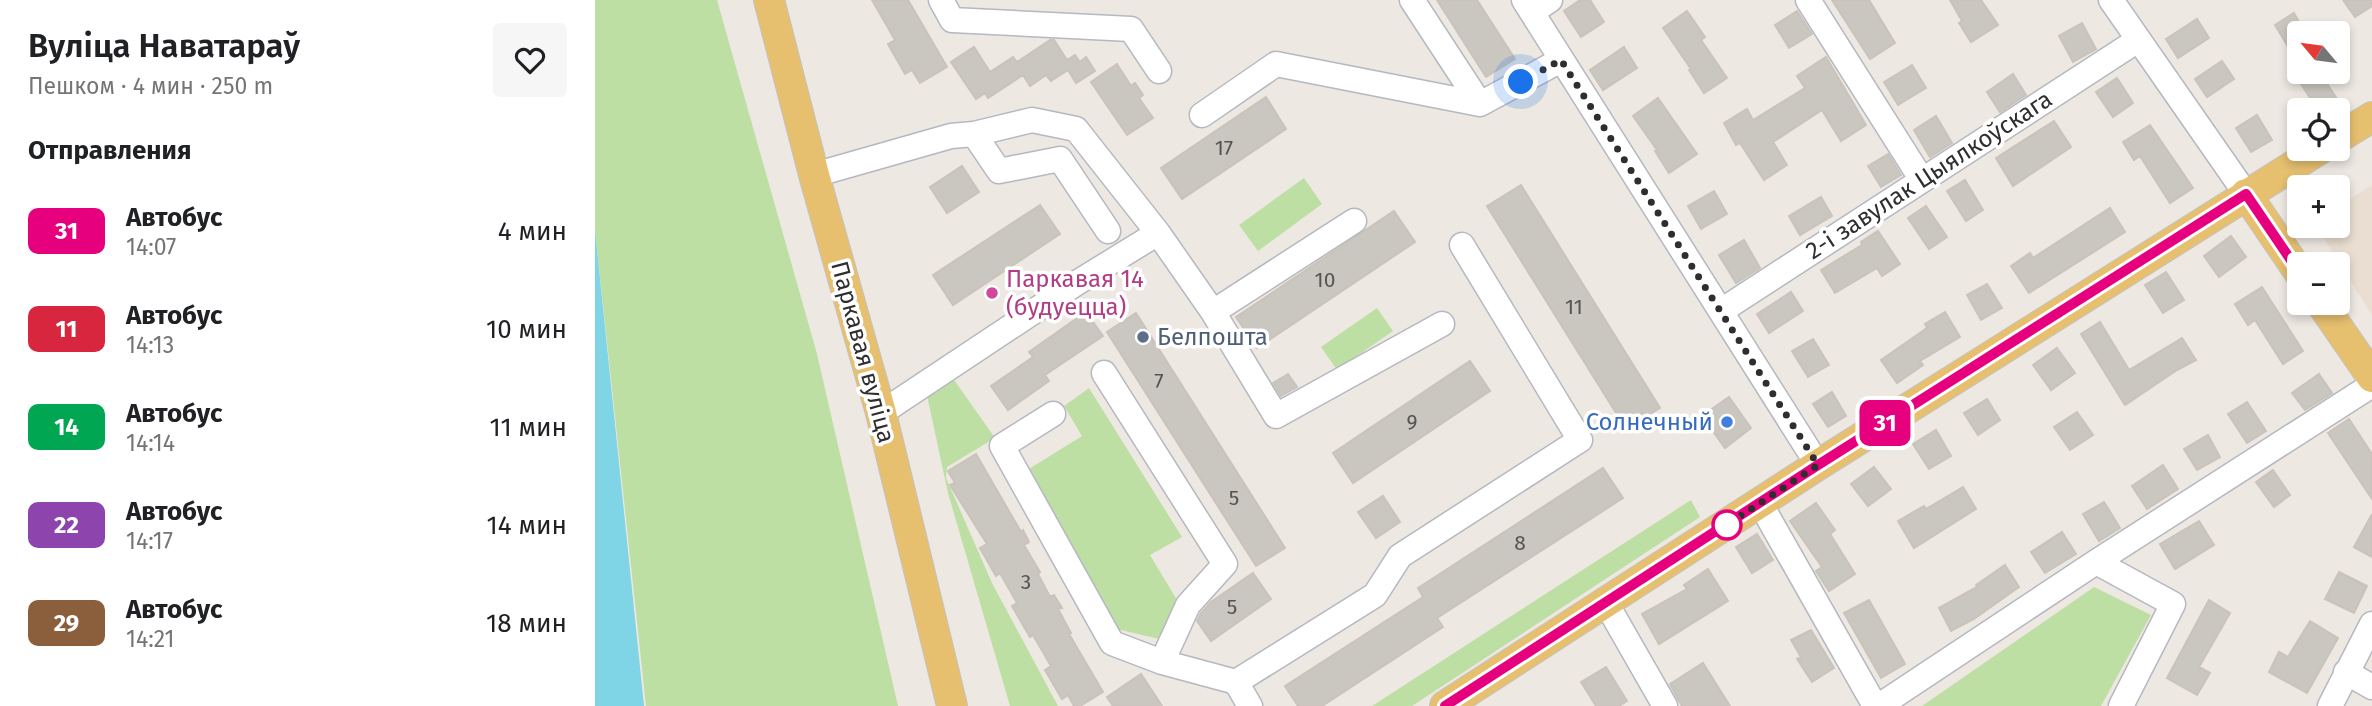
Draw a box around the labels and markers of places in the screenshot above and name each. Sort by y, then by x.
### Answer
place label: Паркавая 14 (будуецца) [1006,265,1144,321]
marker: Паркавая 14 (будуецца) [984,285,1000,301]
place label: Белпошта [1157,323,1268,351]
marker: Белпошта [1135,329,1151,345]
place label: Солнечный [1586,408,1713,436]
marker: Солнечный [1719,414,1735,430]
unlabelled marker [1712,510,1742,540]

